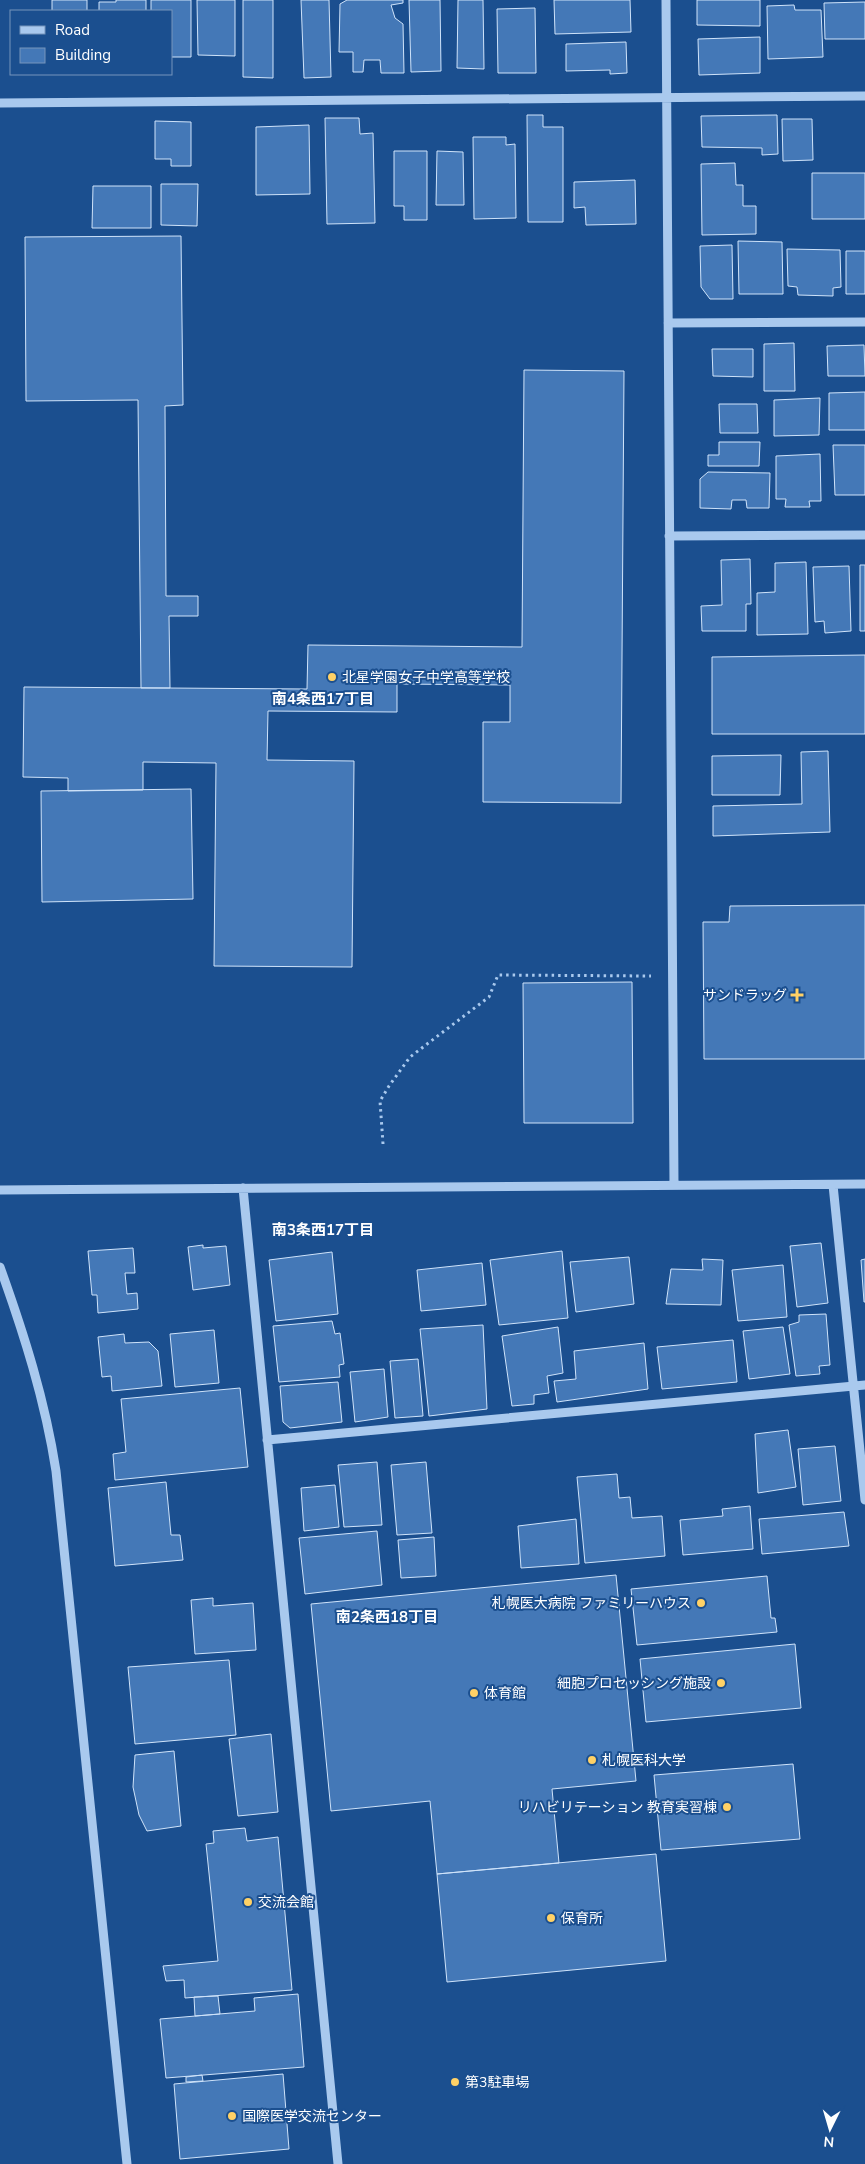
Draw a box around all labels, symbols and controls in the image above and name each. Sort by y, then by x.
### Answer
legend [10,10,172,75]
text: Road [55,20,90,40]
text: Building [55,45,111,65]
place label: 北星学園女子中学高等学校 [342,668,510,687]
marker: 北星学園女子中学高等学校 [326,671,338,683]
district label: 南4条西17丁目 [272,689,374,709]
place label: サンドラッグ [703,986,787,1005]
marker: サンドラッグ [791,989,803,1001]
district label: 南3条西17丁目 [272,1220,374,1240]
place label: 札幌医大病院 ファミリーハウス [492,1594,691,1613]
marker: 札幌医大病院 ファミリーハウス [695,1597,707,1609]
district label: 南2条西18丁目 [336,1607,438,1627]
place label: 細胞プロセッシング施設 [557,1674,711,1693]
marker: 細胞プロセッシング施設 [715,1677,727,1689]
place label: 体育館 [484,1684,526,1703]
marker: 体育館 [468,1687,480,1699]
place label: 札幌医科大学 [602,1751,686,1770]
marker: 札幌医科大学 [586,1754,598,1766]
place label: リハビリテーション 教育実習棟 [518,1798,717,1817]
marker: リハビリテーション 教育実習棟 [721,1801,733,1813]
place label: 交流会館 [258,1893,314,1912]
marker: 交流会館 [242,1896,254,1908]
place label: 保育所 [561,1909,603,1928]
marker: 保育所 [545,1912,557,1924]
place label: 第3駐車場 [465,2073,529,2092]
marker: 第3駐車場 [449,2076,461,2088]
north arrow [805,2104,855,2154]
place label: 国際医学交流センター [242,2107,382,2126]
marker: 国際医学交流センター [226,2110,238,2122]
text: N [823,2132,835,2151]

